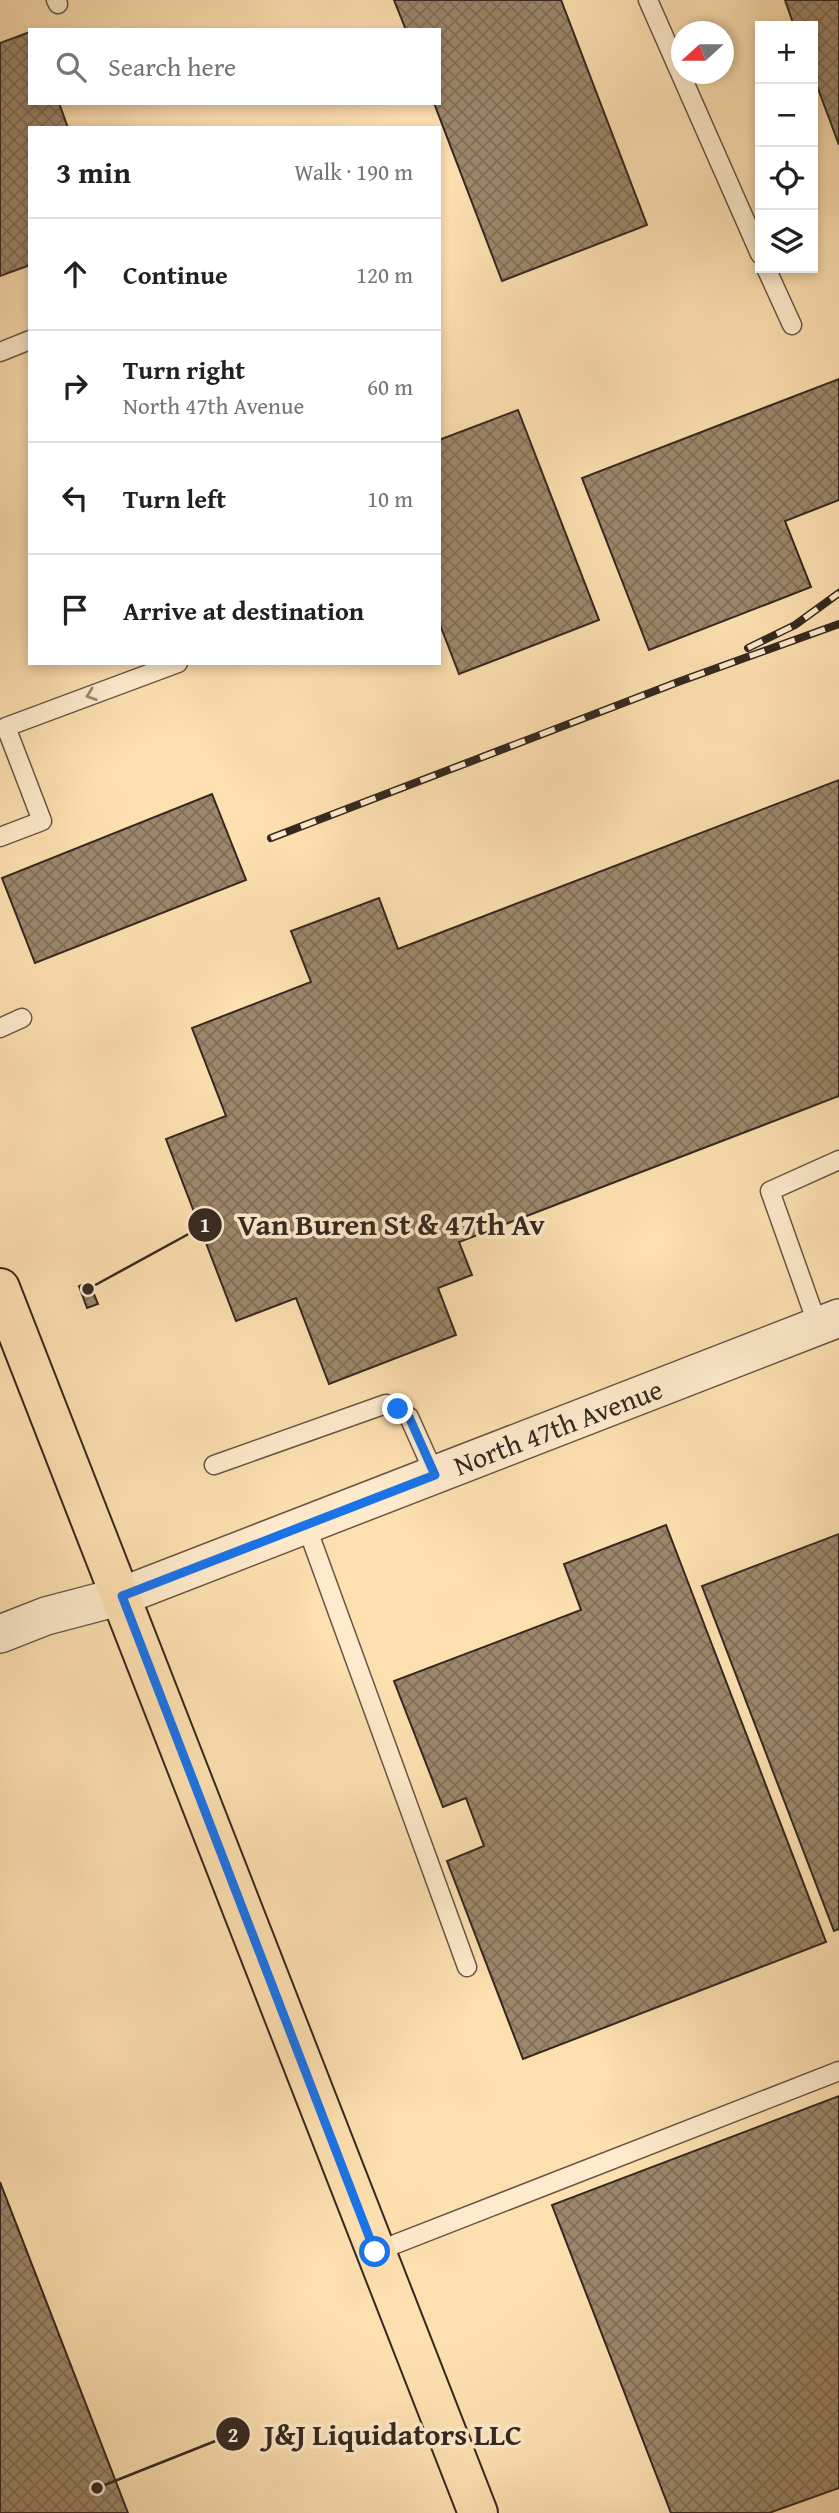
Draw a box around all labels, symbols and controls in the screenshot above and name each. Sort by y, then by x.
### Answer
north arrow [671,21,734,84]
map controls [755,21,818,273]
button: + [755,21,818,84]
search box [28,28,441,105]
text: Search here [108,47,236,86]
icon: search [52,48,90,86]
button: − [755,84,818,147]
button: locate [755,147,818,210]
text: 3 min [56,150,131,194]
text: Walk · 190 m [294,155,413,188]
button: layers [755,210,818,273]
icon: ahead [56,255,94,293]
text: Continue [123,255,228,294]
text: 120 m [356,258,413,291]
text: Turn right [123,350,245,389]
icon: right [56,367,94,405]
text: 60 m [367,370,413,403]
text: North 47th Avenue [123,389,304,422]
icon: left [56,479,94,517]
text: Turn left [123,479,226,518]
text: 10 m [367,482,413,515]
icon: arrive [56,591,94,629]
text: Arrive at destination [123,591,364,630]
one-way arrow [86,687,98,701]
callout: Van Buren St & 47th Av [188,1199,558,1250]
text: Van Buren St & 47th Av [237,1202,545,1246]
text: 1 [200,1209,210,1240]
street label: North 47th Avenue [447,1368,668,1485]
route end [382,1393,413,1424]
route start [359,2236,390,2267]
callout: J&J Liquidators LLC [215,2409,536,2460]
text: J&J Liquidators LLC [259,2412,522,2456]
text: 2 [228,2419,238,2450]

